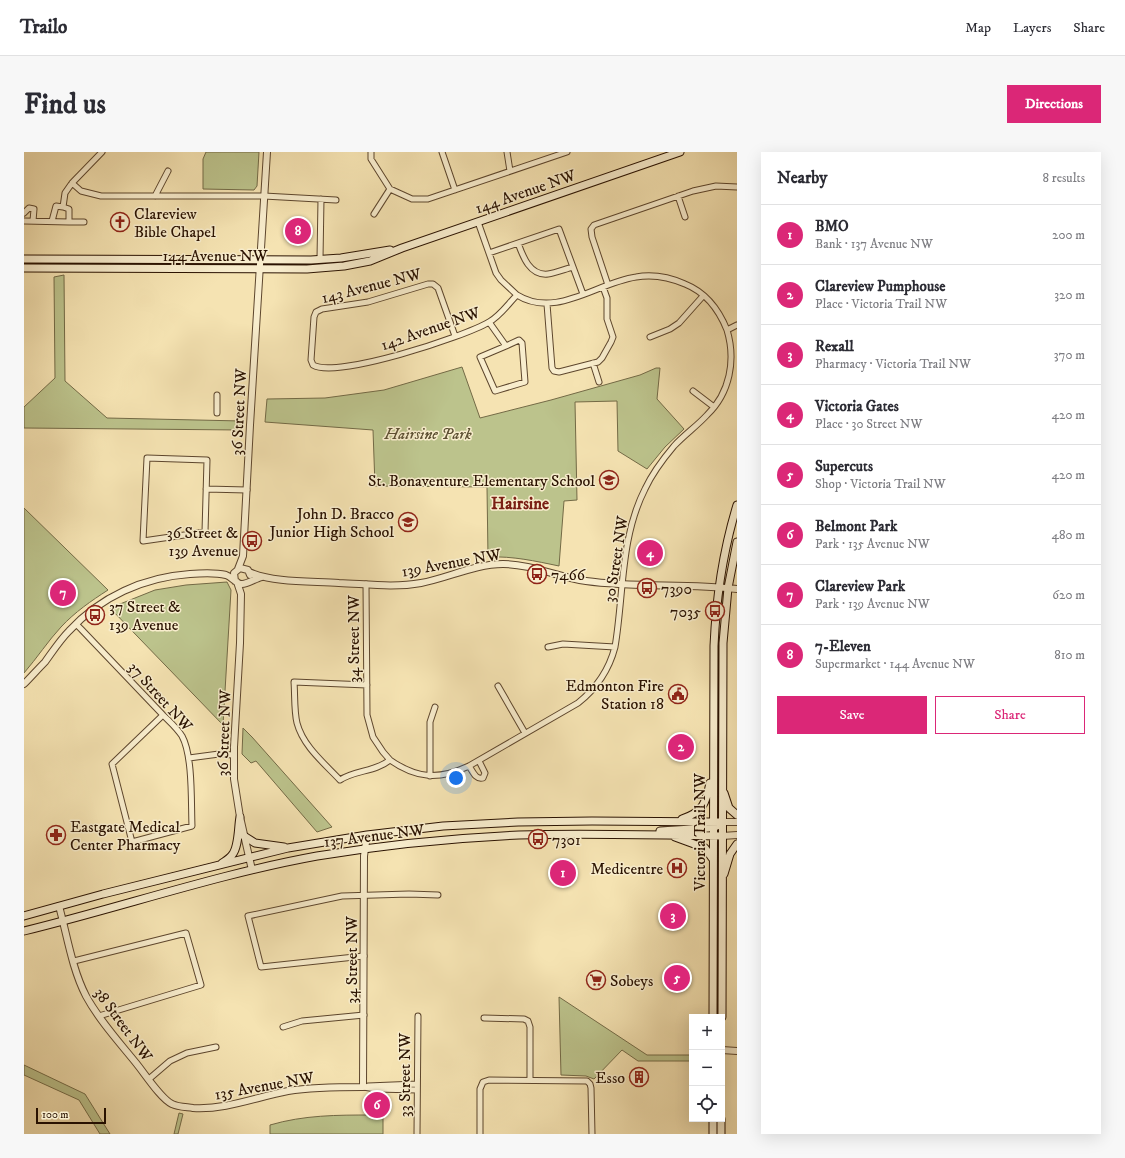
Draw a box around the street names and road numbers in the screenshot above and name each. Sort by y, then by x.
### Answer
street label: 144 Avenue NW [472,165,579,219]
street label: 144 Avenue NW [162,246,268,266]
street label: 143 Avenue NW [319,264,423,308]
street label: 142 Avenue NW [378,302,483,355]
street label: 36 Street NW [227,368,251,456]
street label: 30 Street NW [599,514,633,604]
street label: 139 Avenue NW [400,544,503,582]
street label: 34 Street NW [344,595,364,683]
street label: 37 Street NW [124,658,197,736]
street label: 36 Street NW [212,689,236,777]
street label: Victoria Trail NW [690,773,710,892]
street label: 137 Avenue NW [323,820,426,852]
street label: 34 Street NW [342,916,362,1004]
street label: 38 Street NW [90,984,157,1066]
street label: 33 Street NW [395,1032,415,1117]
street label: 135 Avenue NW [213,1067,316,1105]

